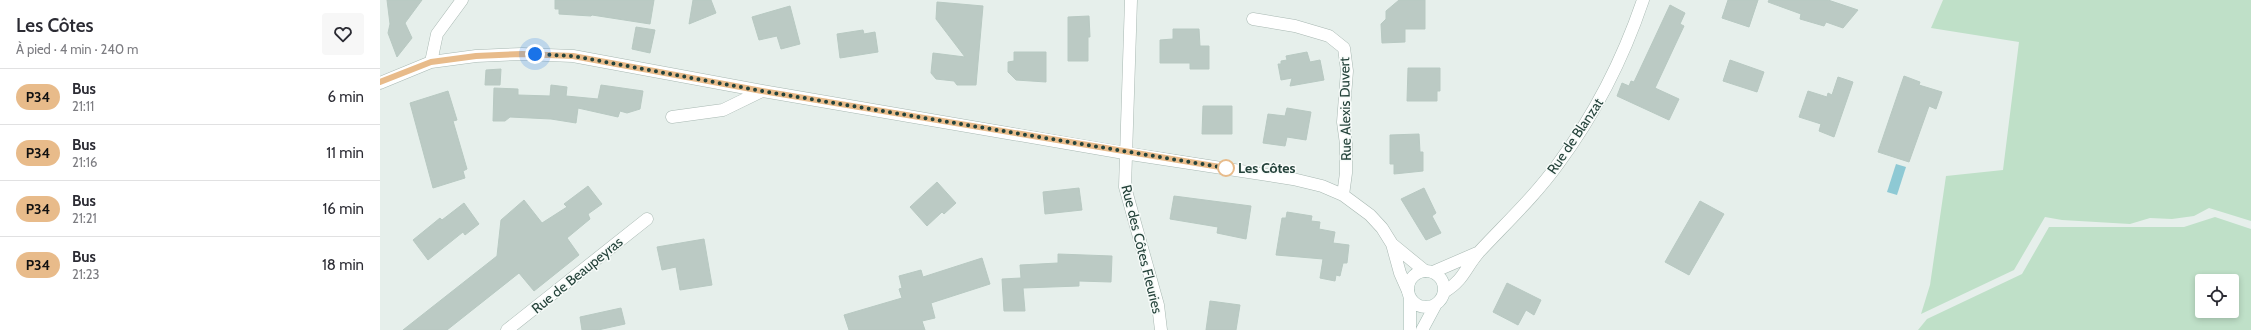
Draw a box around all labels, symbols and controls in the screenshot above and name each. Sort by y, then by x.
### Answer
button: heart [322,13,364,55]
text: Les Côtes [16,14,94,37]
text: À pied · 4 min · 240 m [16,41,138,57]
your location [525,44,545,64]
street label: Rue Alexis Duvert [1335,57,1355,161]
text: Bus [72,80,96,98]
text: P34 [26,88,50,106]
text: 6 min [327,88,364,106]
street label: Rue de Blanzat [1543,94,1607,178]
text: 21:11 [72,98,94,114]
text: Bus [72,136,96,154]
text: P34 [26,144,50,162]
text: 11 min [326,144,364,162]
text: 21:16 [72,154,97,170]
marker: Les Côtes [1217,159,1235,177]
place label: Les Côtes [1238,159,1296,177]
street label: Rue des Côtes Fleuries [1117,183,1167,315]
text: Bus [72,192,96,210]
text: P34 [26,200,50,218]
text: 16 min [322,200,364,218]
text: 21:21 [72,210,97,226]
street label: Rue de Beaupeyras [528,233,626,317]
text: Bus [72,248,96,266]
text: P34 [26,256,50,274]
text: 18 min [322,256,364,274]
text: 21:23 [72,266,100,282]
map controls [2195,274,2239,318]
button: locate [2195,274,2239,318]

